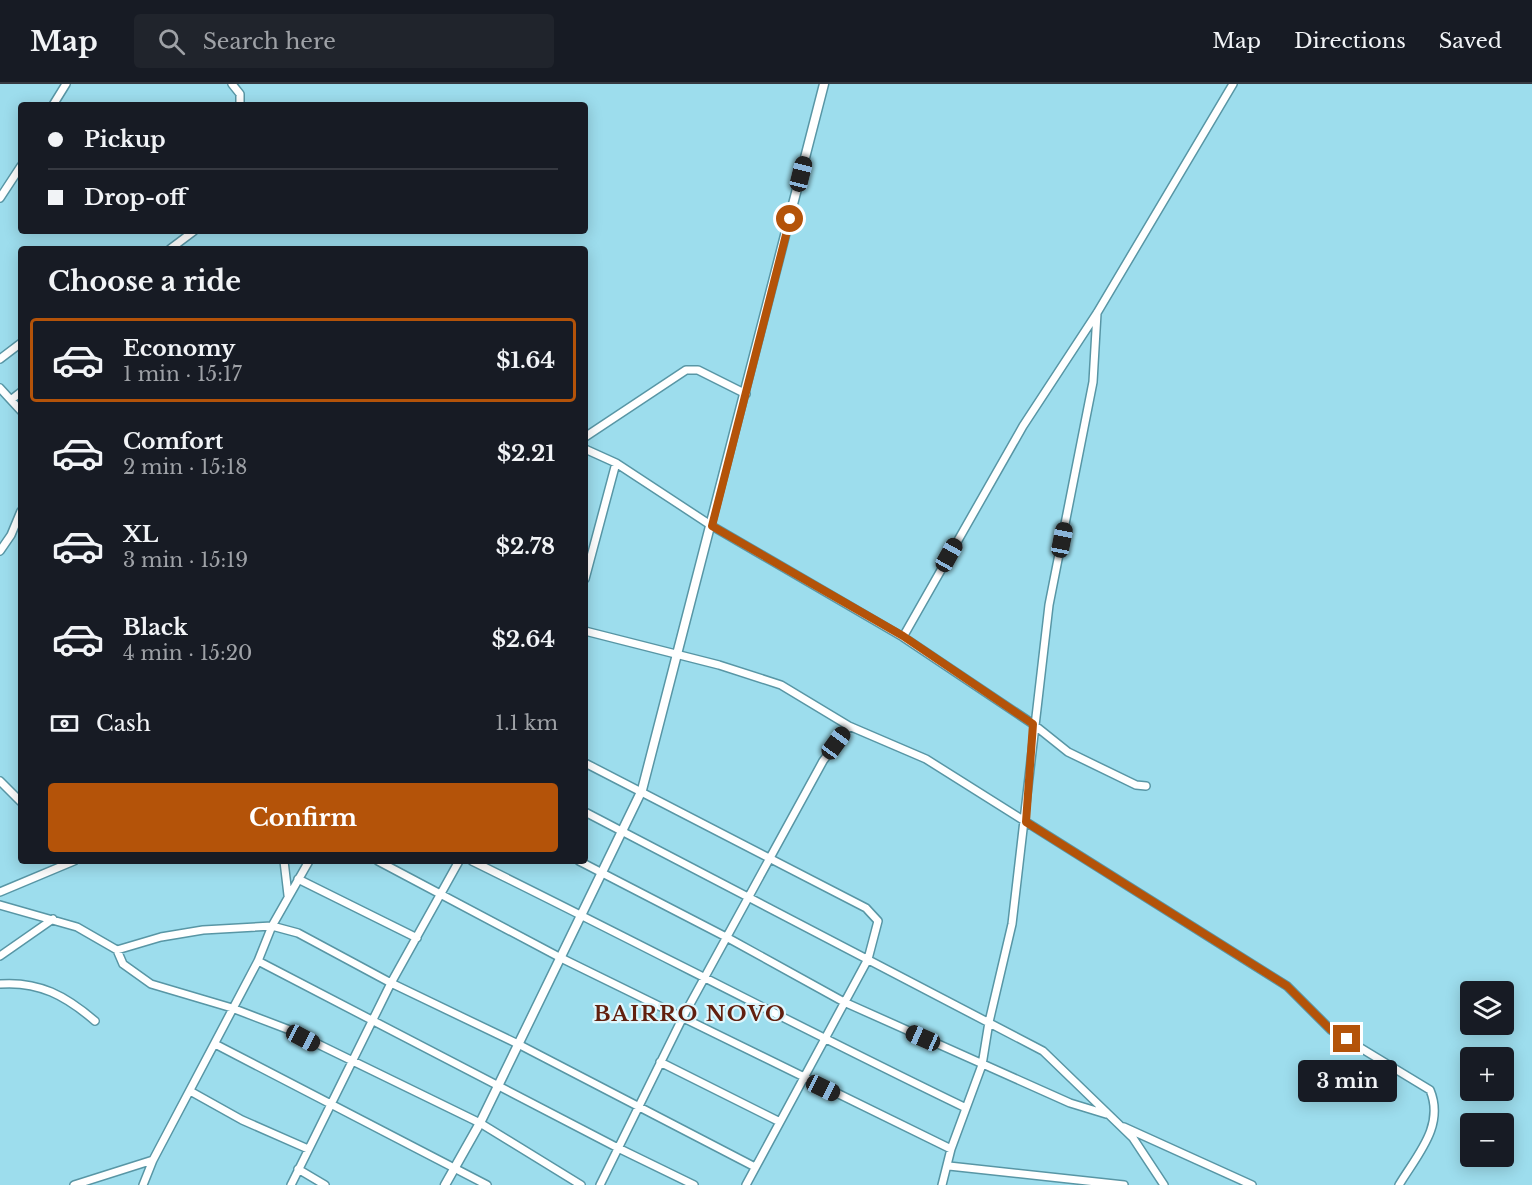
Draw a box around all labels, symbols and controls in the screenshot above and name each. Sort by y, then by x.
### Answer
search box [134,14,554,68]
text: Map [30,24,98,59]
icon: search [155,25,188,58]
text: Search here [203,28,336,55]
text: Map [1212,28,1261,54]
text: Directions [1294,28,1406,54]
text: Saved [1439,28,1502,54]
text: Pickup [84,126,166,153]
car [788,154,814,194]
text: Drop-off [84,184,186,211]
route start [776,205,803,232]
text: Choose a ride [48,265,241,298]
icon: car [51,333,105,387]
text: Economy [123,335,235,362]
text: $1.64 [496,347,555,374]
text: 1 min · 15:17 [123,362,242,386]
icon: car [51,426,105,480]
text: Comfort [123,428,223,455]
text: $2.21 [497,440,555,467]
text: 2 min · 15:18 [123,455,247,479]
icon: car [51,519,105,573]
text: XL [123,521,158,548]
car [1050,521,1074,559]
text: $2.78 [496,533,555,560]
car [932,535,966,575]
text: 3 min · 15:19 [123,548,248,572]
icon: car [51,612,105,666]
text: Black [123,614,188,641]
text: $2.64 [492,626,555,653]
text: 4 min · 15:20 [123,641,252,665]
icon: cash [48,707,81,740]
text: Cash [96,710,151,737]
text: 1.1 km [495,711,558,735]
car [818,723,854,763]
button: Confirm [48,783,558,852]
map controls [1460,981,1514,1167]
button: layers [1460,981,1514,1035]
district label: BAIRRO NOVO [594,1001,786,1027]
car [283,1022,323,1054]
car [903,1022,943,1054]
route end [1333,1025,1360,1052]
button: + [1460,1047,1514,1101]
callout: 3 min [1298,1060,1396,1102]
text: 3 min [1317,1069,1378,1093]
car [803,1072,843,1104]
button: − [1460,1113,1514,1167]

